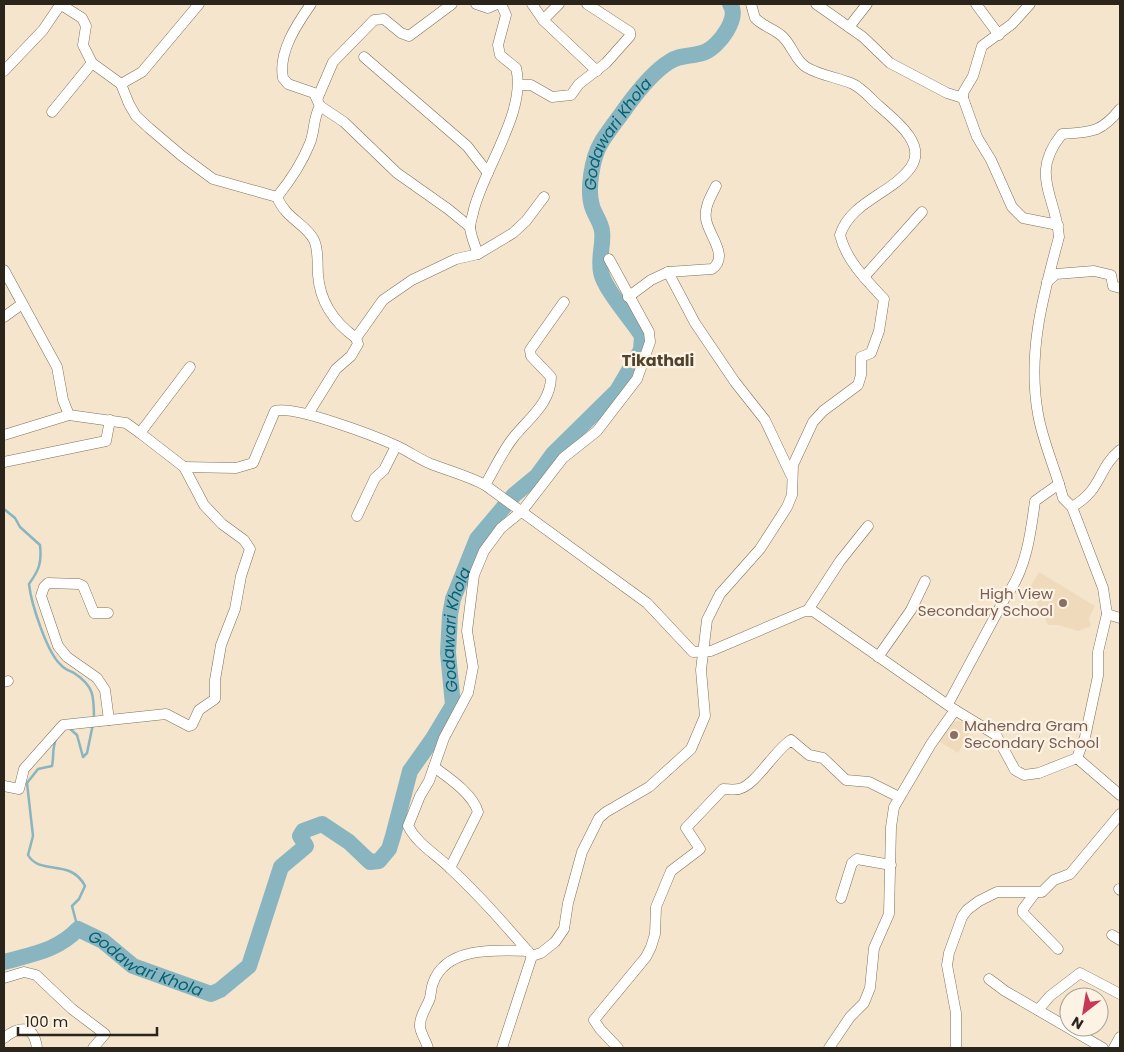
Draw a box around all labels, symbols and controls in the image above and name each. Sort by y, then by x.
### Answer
water label: Godawari Khola [579,72,657,191]
district label: Tikathali [622,349,694,372]
water label: Godawari Khola [437,563,477,694]
place label: High View Secondary School [918,583,1054,621]
marker: High View Secondary School [1057,597,1069,609]
place label: Mahendra Gram Secondary School [964,715,1099,753]
marker: Mahendra Gram Secondary School [948,729,960,741]
water label: Godawari Khola [84,925,206,1002]
north arrow [1059,987,1109,1037]
scale bar [18,1004,156,1036]
text: 100 m [25,1011,68,1032]
text: N [1068,1012,1087,1034]

